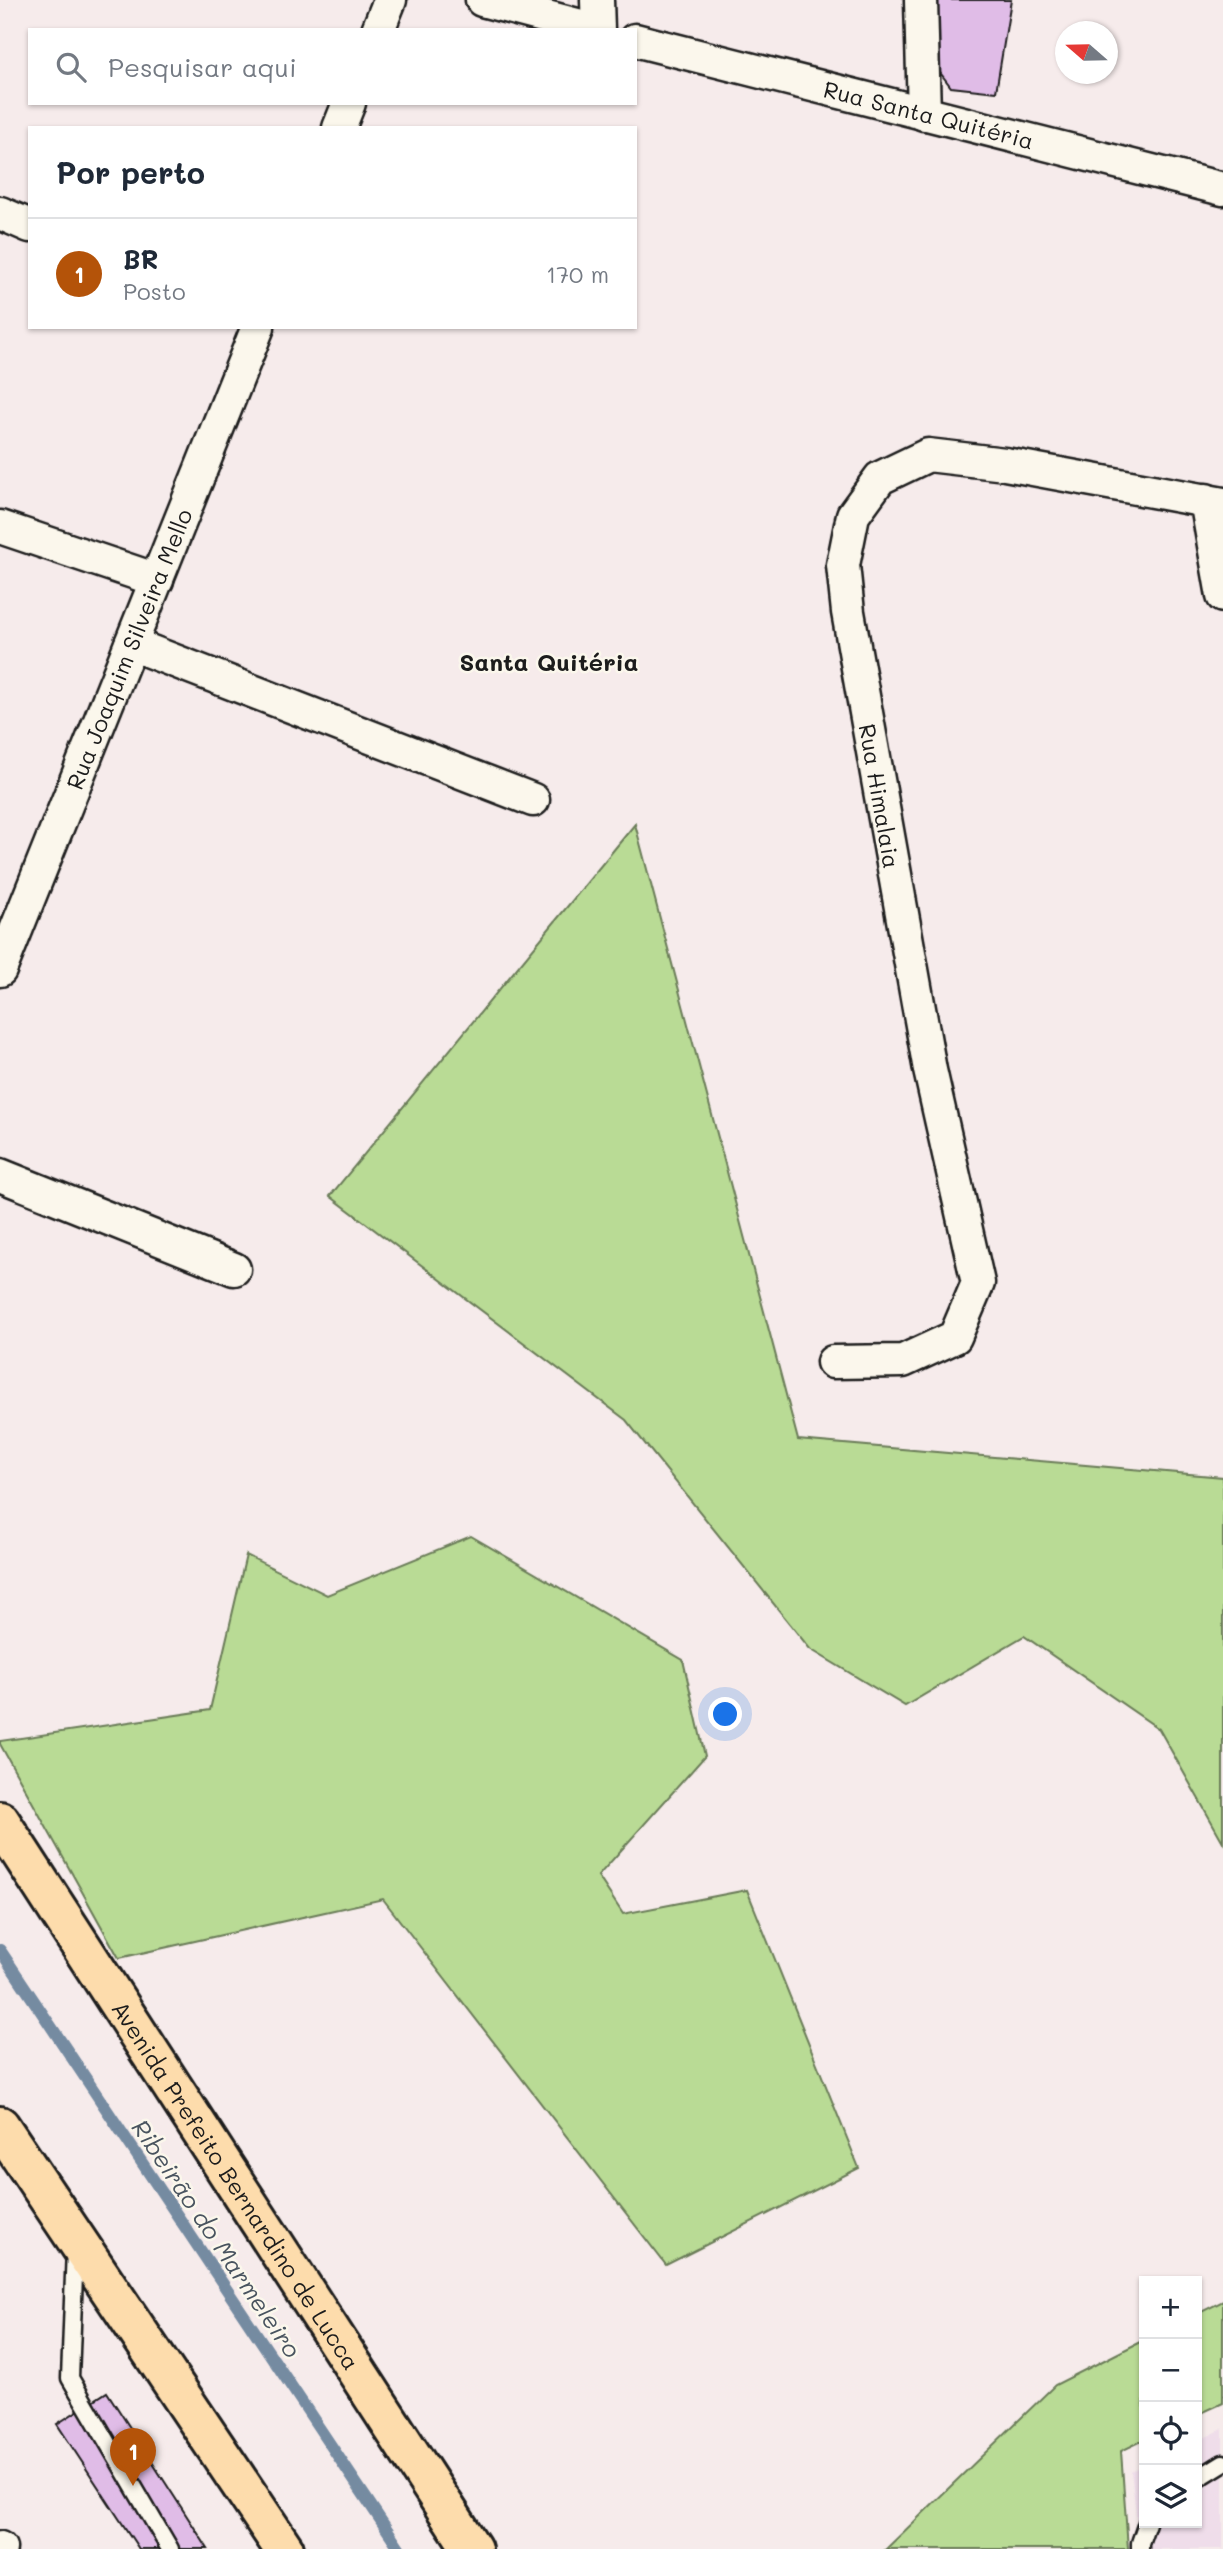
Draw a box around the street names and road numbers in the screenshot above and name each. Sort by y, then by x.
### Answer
street label: Rua Santa Quitéria [820,73,1037,155]
street label: Rua Joaquim Silveira Mello [59,504,199,794]
street label: Rua Himalaia [853,721,907,871]
street label: Avenida Prefeito Bernardino de Lucca [105,1995,367,2375]

